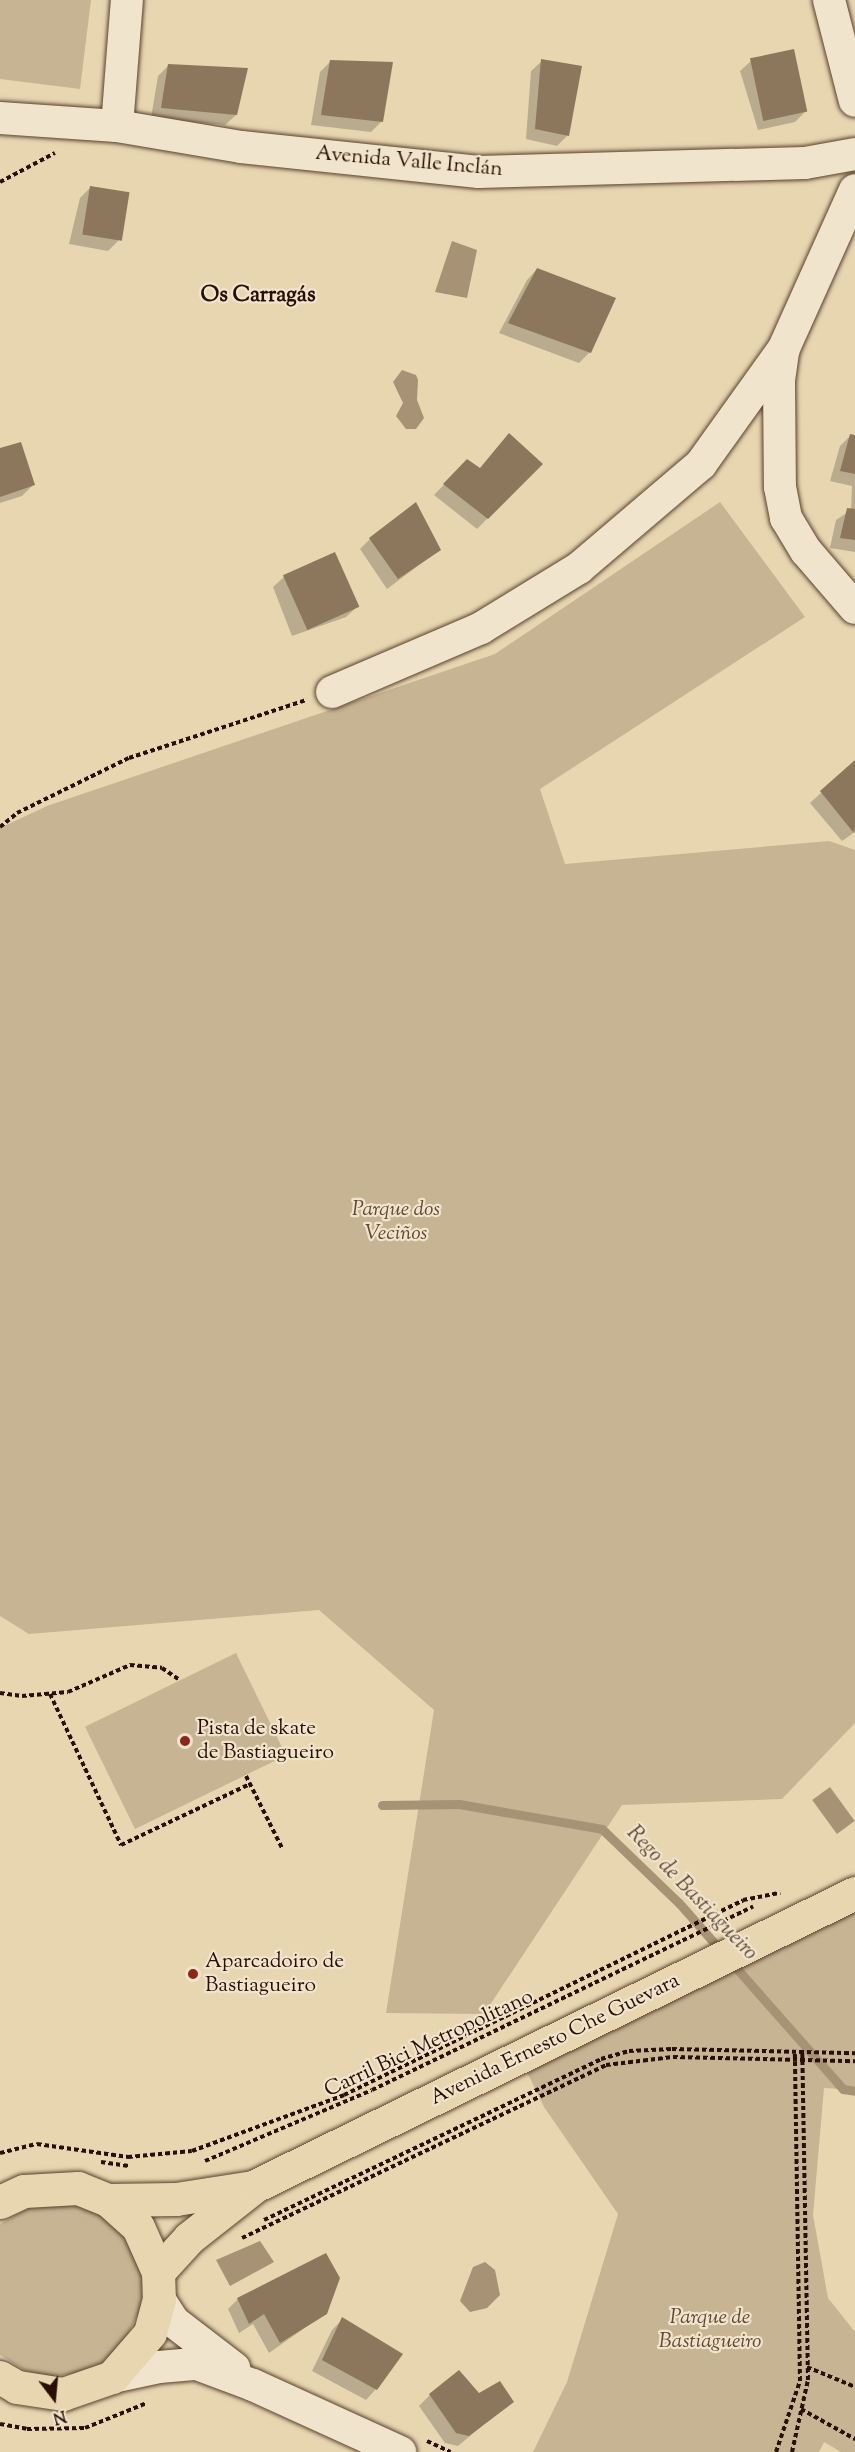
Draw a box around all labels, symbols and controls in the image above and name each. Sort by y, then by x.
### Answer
street label: Avenida Valle Inclán [314,141,504,183]
district label: Os Carragás [200,284,316,310]
park label: Parque dos Veciños [352,1197,440,1247]
place label: Pista de skate de Bastiagueiro [197,1716,334,1766]
marker: Pista de skate de Bastiagueiro [178,1734,192,1748]
water label: Rego de Bastiagueiro [620,1821,762,1967]
place label: Aparcadoiro de Bastiagueiro [205,1949,344,1999]
marker: Aparcadoiro de Bastiagueiro [186,1967,200,1981]
street label: Avenida Ernesto Che Guevara [426,1969,684,2111]
street label: Carril Bici Metropolitano [321,1985,537,2103]
park label: Parque de Bastiagueiro [659,2305,761,2355]
north arrow [24,2368,84,2428]
text: N [50,2403,68,2429]

